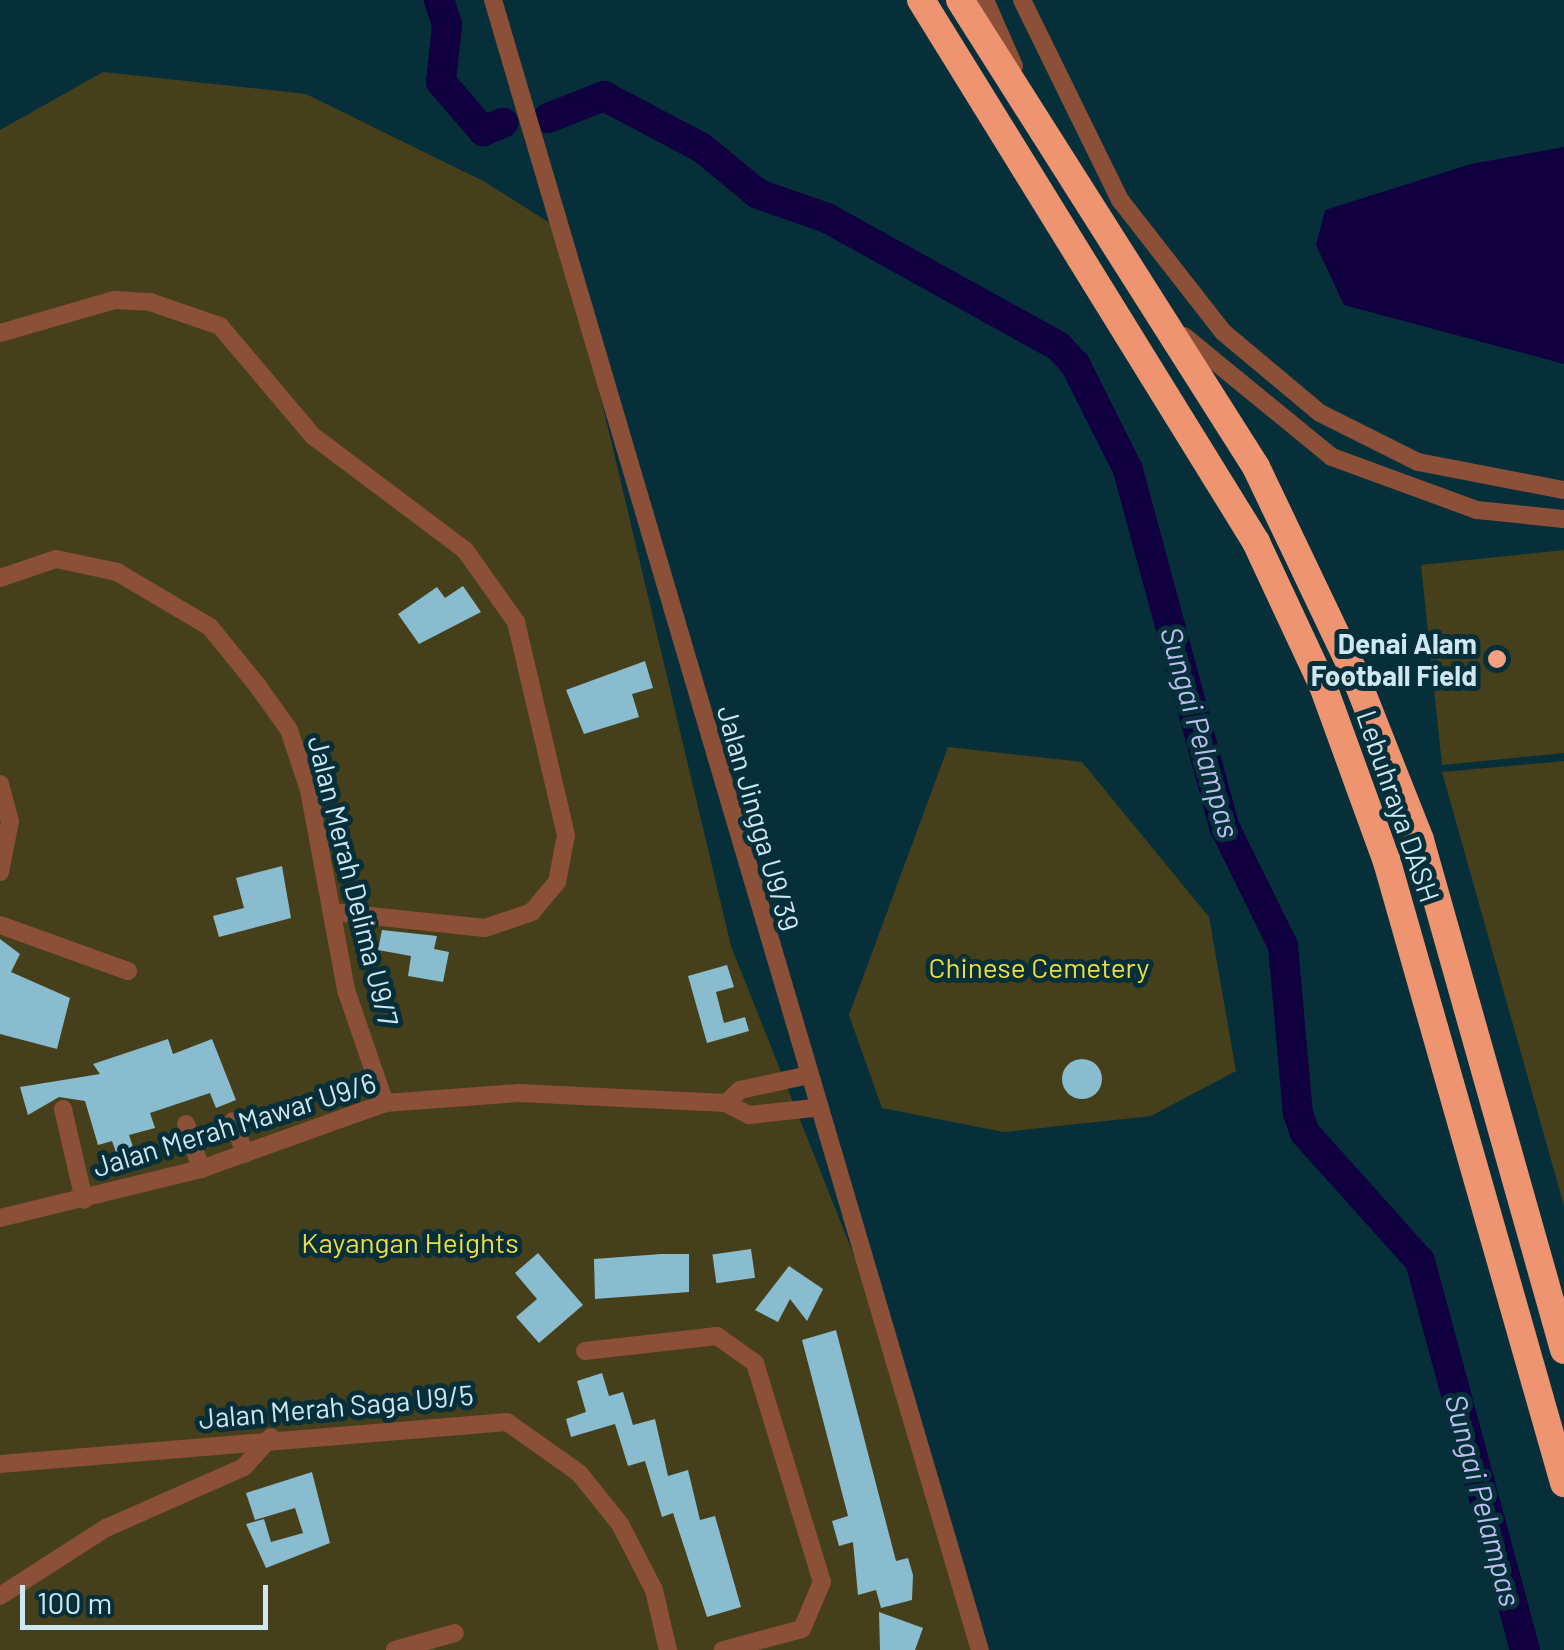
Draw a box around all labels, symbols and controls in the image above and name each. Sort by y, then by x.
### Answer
water label: Sungai Pelampas [1154,622,1248,842]
place label: Denai Alam Football Field [1311,626,1477,692]
marker: Denai Alam Football Field [1486,648,1508,670]
street label: Jalan Jingga U9/39 [711,701,807,935]
street label: Lebuhraya DASH [1351,706,1447,906]
street label: Jalan Merah Delima U9/7 [302,732,406,1030]
park label: Chinese Cemetery [929,950,1149,984]
street label: Jalan Merah Mawar U9/6 [88,1065,380,1183]
park label: Kayangan Heights [301,1225,519,1259]
street label: Jalan Merah Saga U9/5 [197,1377,475,1435]
water label: Sungai Pelampas [1438,1390,1530,1610]
scale bar [25,1565,272,1627]
text: 100 m [37,1584,112,1620]

